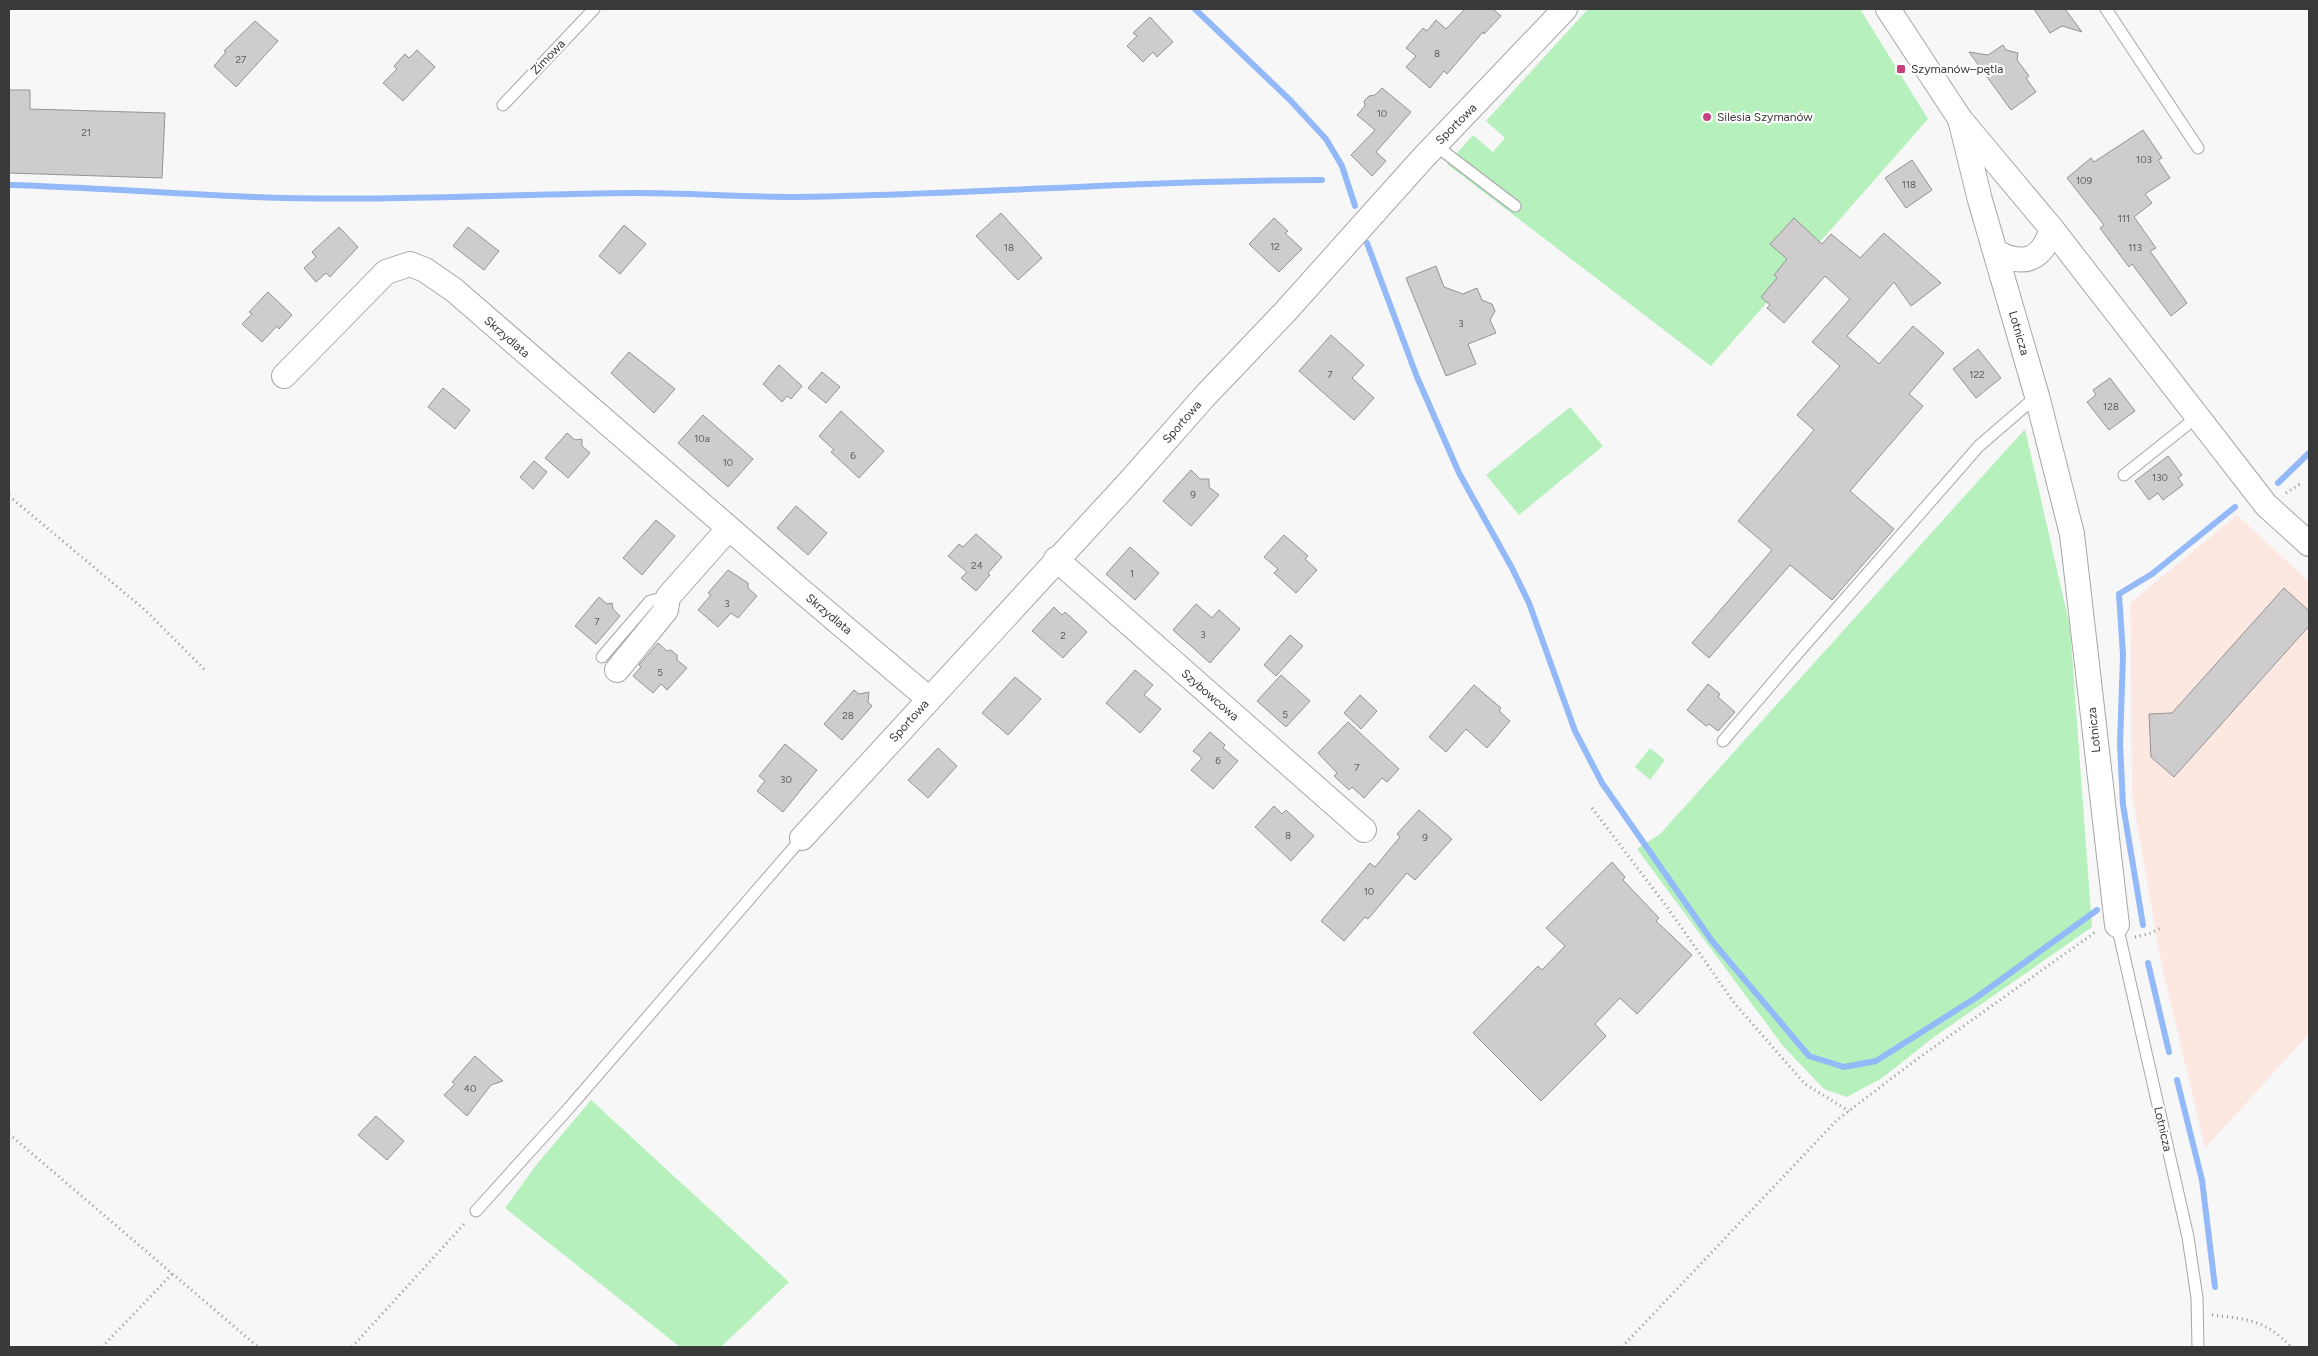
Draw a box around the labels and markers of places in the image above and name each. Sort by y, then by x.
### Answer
place label: Szymanów–pętla [1911,62,2003,76]
marker: Szymanów–pętla [1895,63,1907,75]
place label: Silesia Szymanów [1717,110,1813,124]
marker: Silesia Szymanów [1701,111,1713,123]

